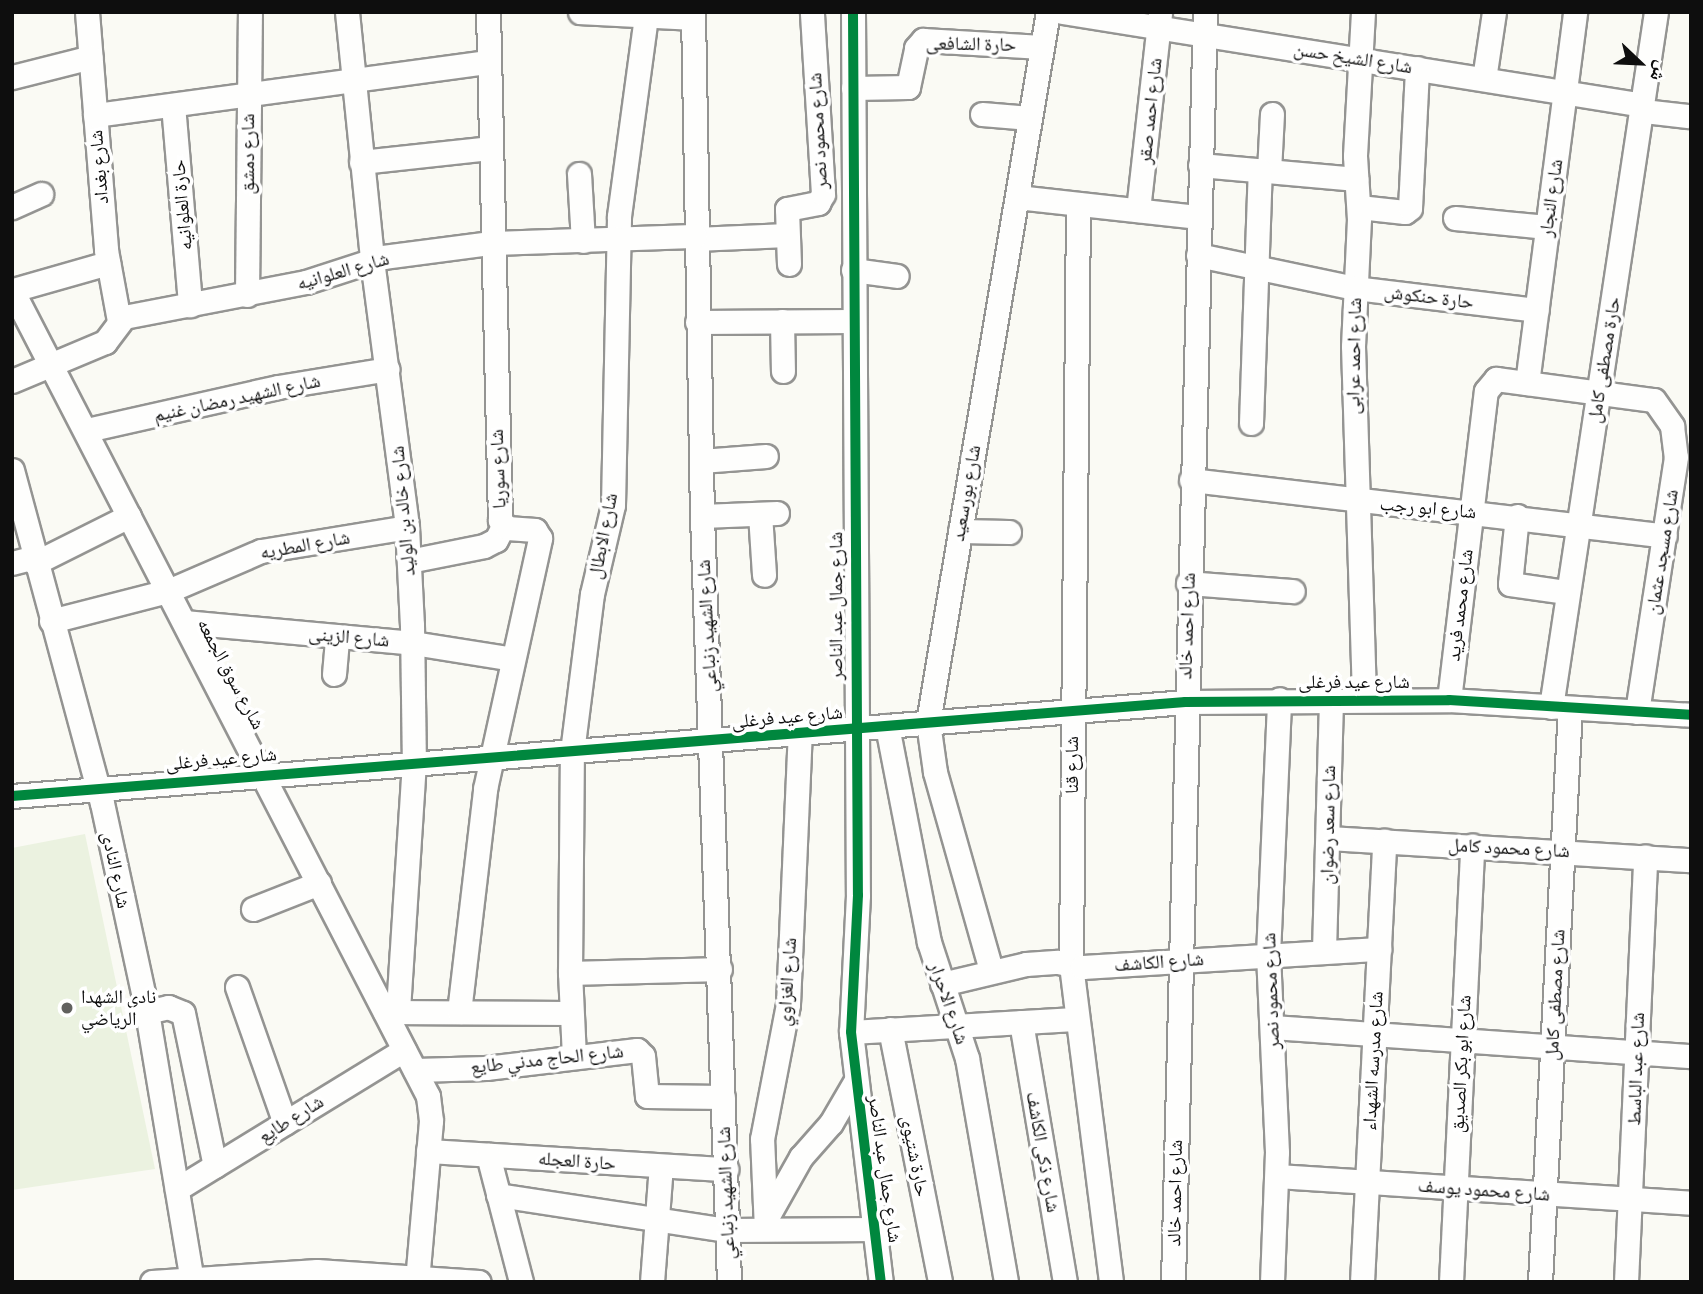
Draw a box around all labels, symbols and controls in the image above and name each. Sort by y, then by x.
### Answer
north arrow [1605,28,1675,98]
street label: حارة الشافعى [926,32,1016,56]
street label: شارع الشيخ حسن [1292,37,1414,79]
street label: شارع احمد صقر [1133,57,1167,165]
text: ش [1646,58,1673,85]
street label: شارع محمود نصر [804,72,832,190]
street label: شارع دمشق [237,113,259,195]
street label: شارع بغداد [84,129,114,205]
street label: شارع النجار [1534,158,1568,238]
street label: حارة العلوانيه [167,159,197,251]
street label: شارع العلوانيه [294,247,392,295]
street label: حارة حنكوش [1383,280,1475,314]
street label: حارة مصطفى كامل [1583,295,1625,425]
street label: شارع احمد عرابى [1342,297,1366,415]
street label: شارع الشهيد رمضان غنيم [152,369,322,427]
street label: شارع سوريا [485,429,511,509]
street label: شارع بورسعيد [946,443,986,543]
street label: شارع خالد بن الوليد [386,445,420,577]
street label: شارع مسجد عثمان [1641,488,1683,616]
street label: شارع الابطال [583,491,623,581]
street label: شارع ابو رجب [1379,492,1477,524]
street label: شارع المطريه [258,526,352,564]
street label: شارع جمال عبد الناصر [825,532,847,680]
street label: شارع محمد فريد [1442,548,1478,662]
street label: شارع الشهيد زنباعي [692,559,722,693]
street label: شارع احمد خالد [1174,572,1200,680]
street label: شارع سوق الجمعه [192,615,270,733]
street label: شارع الزينى [308,622,390,652]
street label: شارع عيد فرغلى [1298,671,1410,693]
street label: شارع عيد فرغلى [730,701,844,733]
street label: شارع قنا [1061,736,1083,794]
street label: شارع عيد فرغلى [164,743,278,775]
street label: شارع سعد رضوان [1316,765,1340,885]
street label: شارع النادى [97,829,135,911]
street label: شارع محمود كامل [1448,833,1570,863]
street label: شارع مصطفى كامل [1540,929,1570,1061]
street label: شارع محمود نصر [1258,932,1284,1050]
street label: شارع الغزاوي [773,937,801,1027]
street label: شارع الكاشف [1113,947,1205,977]
street label: شارع الاحرار [924,959,974,1047]
place label: نادي الشهدا الرياضي [81,986,156,1030]
street label: شارع مدرسه الشهداء [1358,991,1388,1131]
street label: شارع ابو بكر الصديق [1446,994,1476,1134]
marker: نادي الشهدا الرياضي [59,1000,75,1016]
street label: شارع عبد الباسط [1623,1012,1649,1126]
street label: شارع الحاج مدني طايع [469,1040,625,1078]
street label: شارع طايع [254,1090,328,1148]
street label: شارع ذكى الكاشف [1021,1090,1065,1214]
street label: شارع جمال عبد الناصر [863,1094,907,1244]
street label: حارة شتيوى [896,1113,934,1199]
street label: شارع الشهيد زنباعي [712,1126,740,1260]
street label: شارع احمد خالد [1163,1139,1187,1247]
street label: حارة العجله [537,1147,617,1175]
street label: شارع محمود يوسف [1417,1174,1551,1206]

